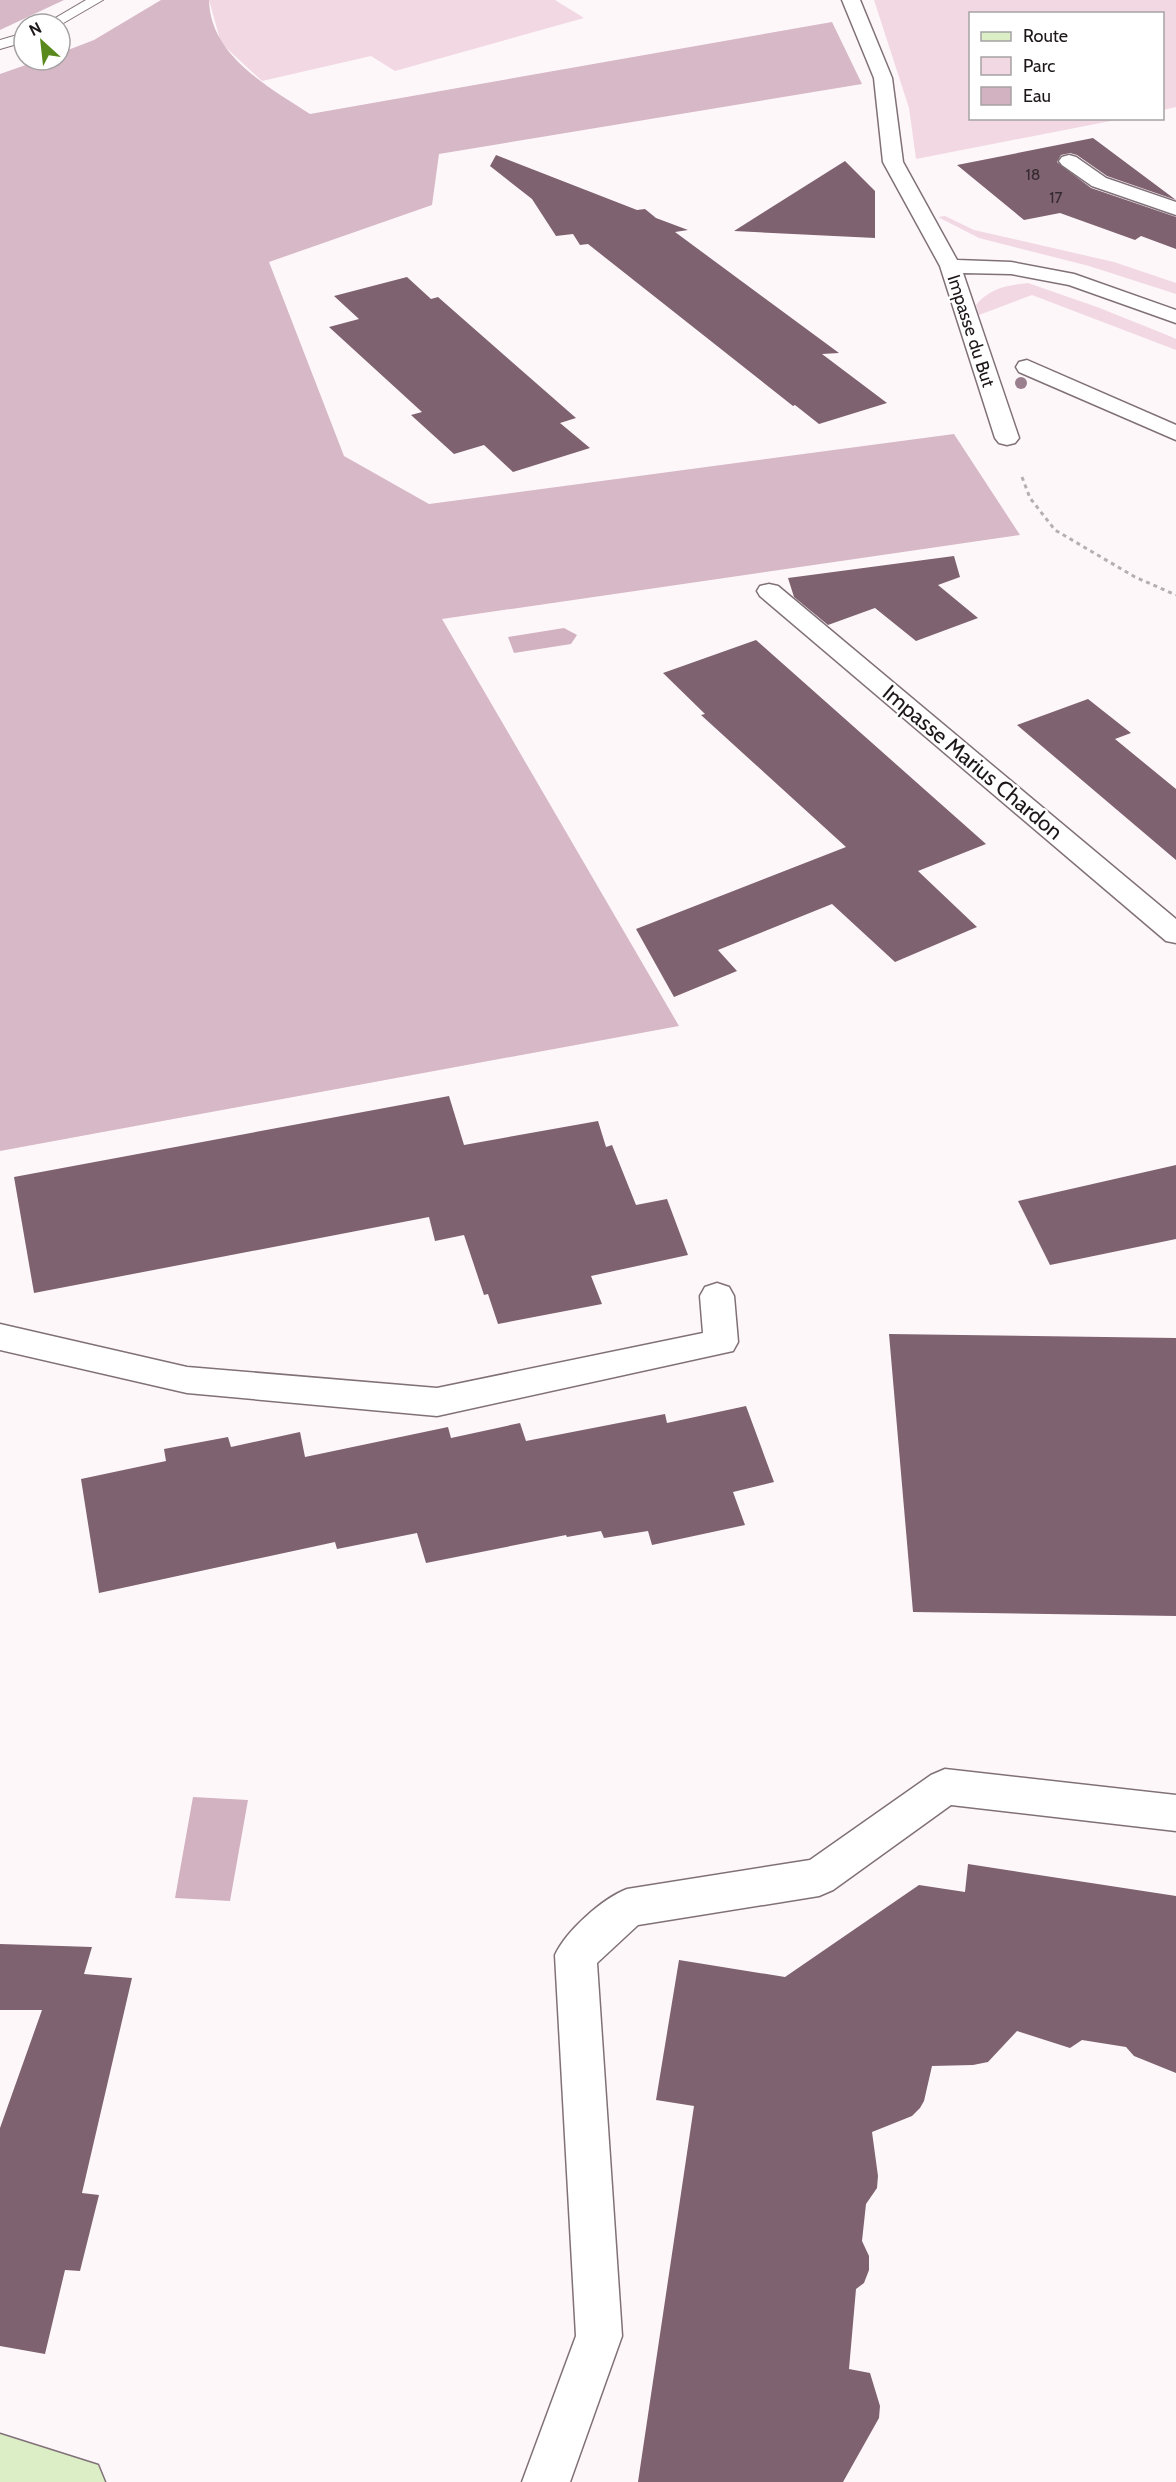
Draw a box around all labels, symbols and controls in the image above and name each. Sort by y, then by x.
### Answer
north arrow [12,12,72,72]
legend [969,12,1164,120]
text: N [26,18,45,40]
text: Route [1023,25,1068,47]
text: Parc [1023,55,1055,77]
text: Eau [1023,85,1051,107]
house number: 18 [1026,165,1040,184]
house number: 17 [1049,188,1063,207]
street label: Impasse du But [943,272,999,390]
street label: Impasse Marius Chardon [877,679,1068,846]

